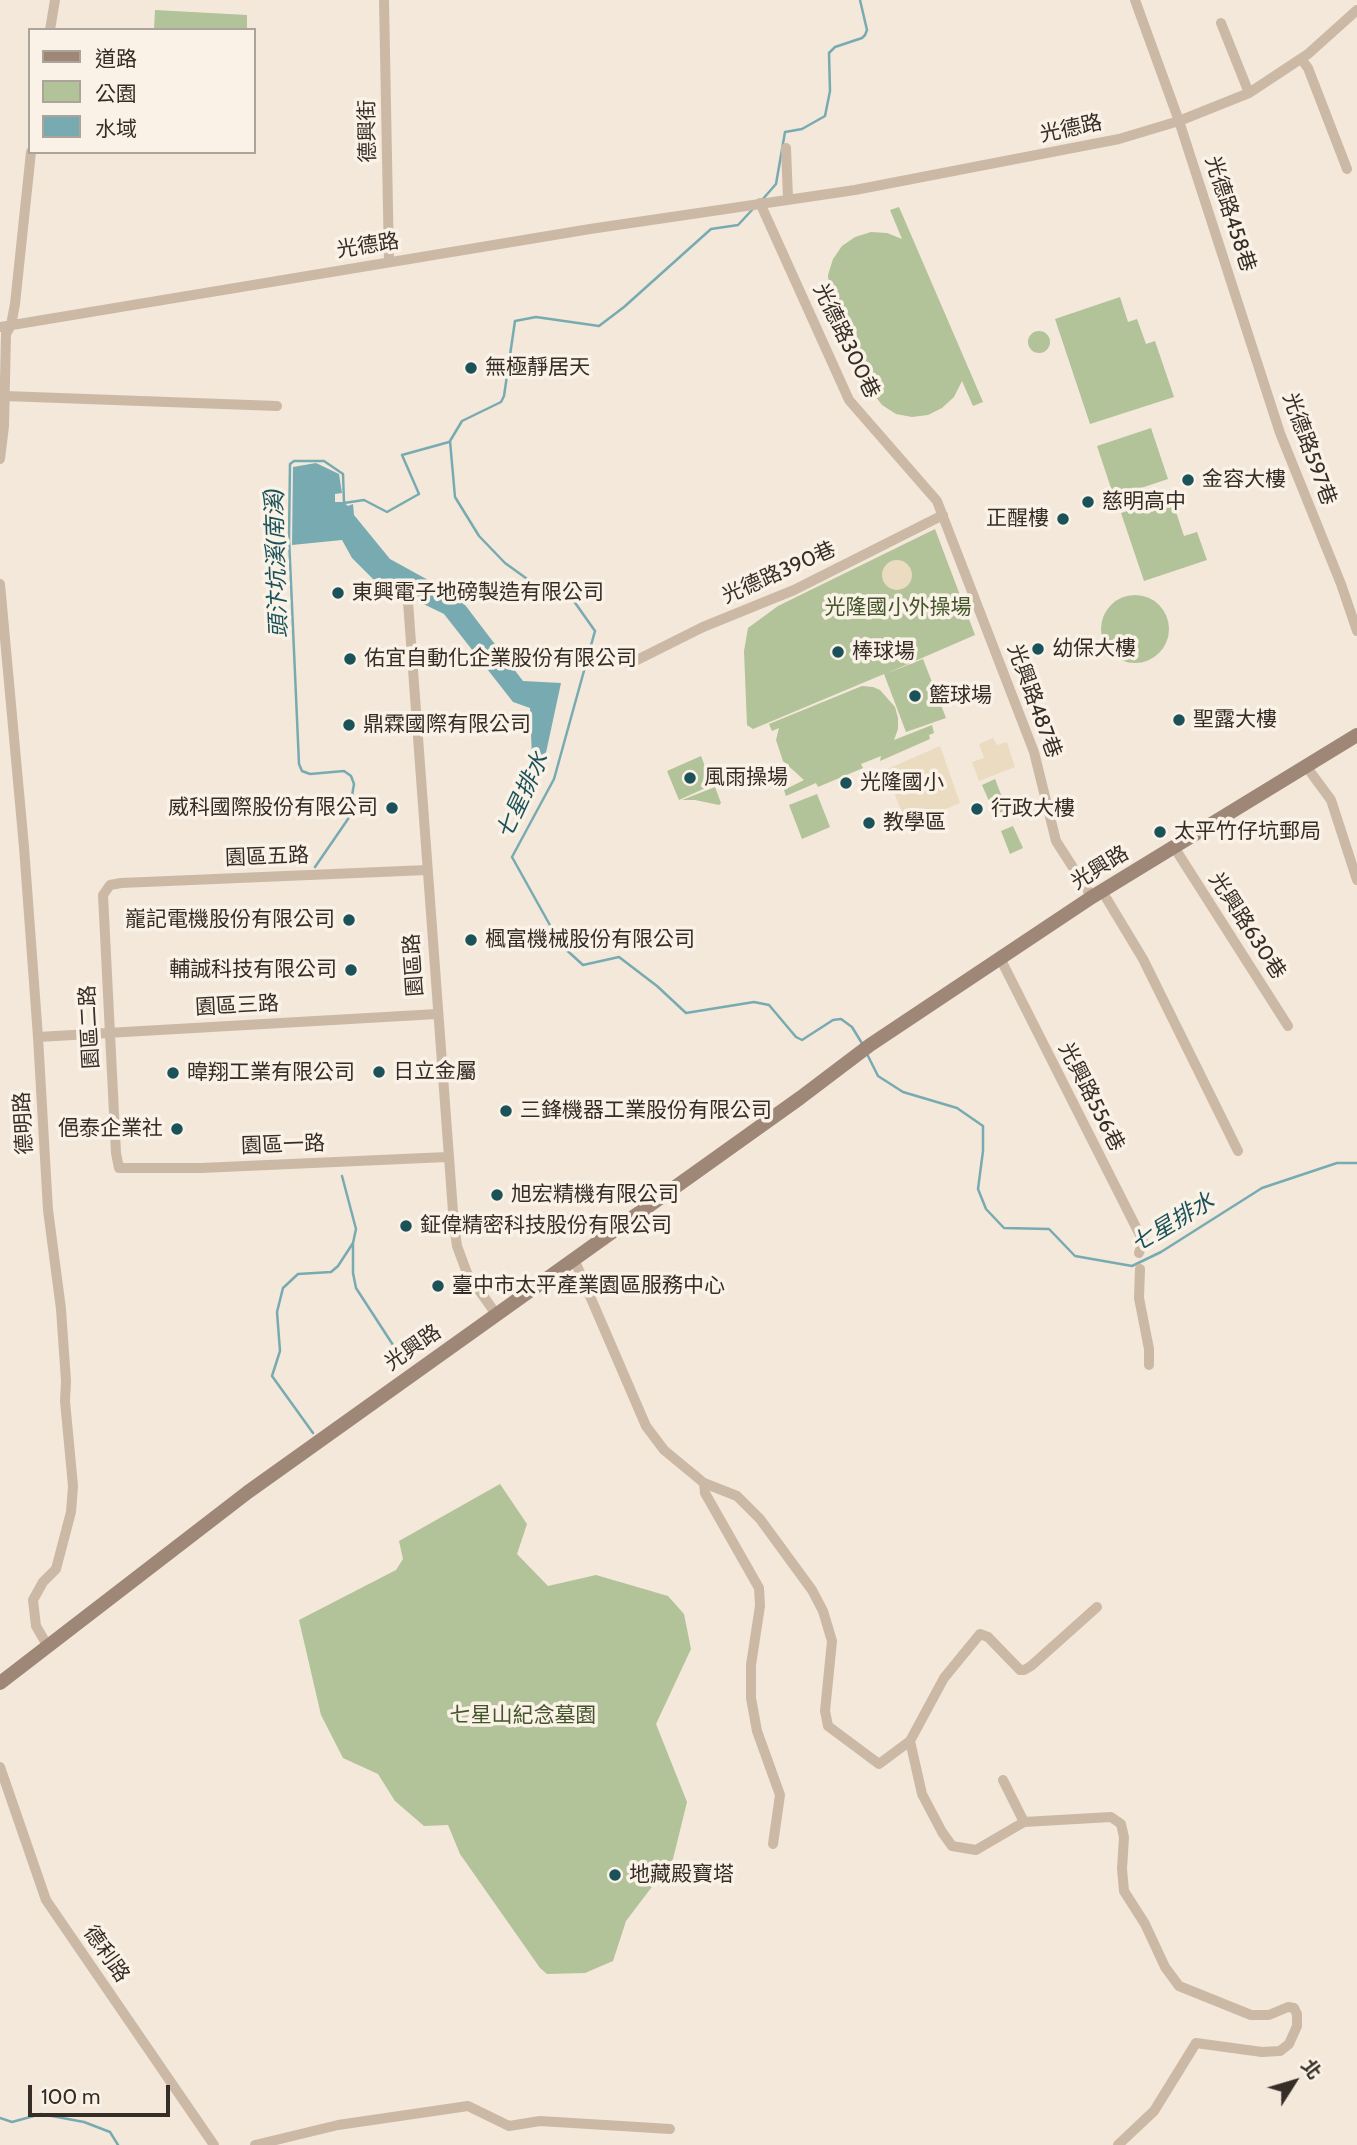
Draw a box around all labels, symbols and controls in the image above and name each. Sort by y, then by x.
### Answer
legend [28,28,256,154]
text: 道路 [95,46,137,71]
text: 公園 [95,81,137,106]
street label: 德興街 [355,99,381,163]
street label: 光德路 [1038,110,1104,148]
text: 水域 [95,116,137,141]
street label: 光德路458巷 [1199,153,1261,275]
street label: 光德路 [335,229,401,263]
street label: 光德路300巷 [807,279,885,403]
place label: 無極靜居天 [485,355,590,381]
marker: 無極靜居天 [463,360,479,376]
street label: 光德路597巷 [1277,389,1341,509]
place label: 金容大樓 [1202,467,1286,493]
marker: 金容大樓 [1180,472,1196,488]
water label: 頭汴坑溪(南溪) [261,488,293,638]
place label: 慈明高中 [1102,489,1186,515]
marker: 慈明高中 [1080,494,1096,510]
place label: 正醒樓 [986,506,1049,532]
marker: 正醒樓 [1055,511,1071,527]
street label: 光德路390巷 [718,537,840,609]
place label: 東興電子地磅製造有限公司 [352,580,604,606]
marker: 東興電子地磅製造有限公司 [330,585,346,601]
park label: 光隆國小外操場 [825,595,971,621]
place label: 幼保大樓 [1052,636,1136,662]
place label: 棒球場 [852,639,915,665]
street label: 光興路487巷 [1002,641,1066,761]
marker: 幼保大樓 [1030,641,1046,657]
marker: 棒球場 [830,644,846,660]
place label: 佑宜自動化企業股份有限公司 [364,646,637,672]
marker: 佑宜自動化企業股份有限公司 [342,651,358,667]
place label: 籃球場 [929,683,992,709]
marker: 籃球場 [907,688,923,704]
place label: 聖露大樓 [1193,707,1277,733]
place label: 鼎霖國際有限公司 [363,712,531,738]
marker: 聖露大樓 [1171,712,1187,728]
marker: 鼎霖國際有限公司 [341,717,357,733]
water label: 七星排水 [491,748,555,844]
place label: 風雨操場 [704,765,788,791]
marker: 風雨操場 [682,770,698,786]
place label: 光隆國小 [860,770,944,796]
marker: 光隆國小 [838,775,854,791]
place label: 威科國際股份有限公司 [168,795,378,821]
place label: 行政大樓 [991,796,1075,822]
marker: 威科國際股份有限公司 [384,800,400,816]
marker: 行政大樓 [969,801,985,817]
place label: 教學區 [883,810,946,836]
marker: 教學區 [861,815,877,831]
place label: 太平竹仔坑郵局 [1174,819,1321,845]
marker: 太平竹仔坑郵局 [1152,824,1168,840]
street label: 光興路 [1067,841,1133,895]
street label: 園區五路 [225,843,309,871]
street label: 光興路630巷 [1203,868,1291,984]
place label: 巃記電機股份有限公司 [125,907,335,933]
marker: 巃記電機股份有限公司 [341,912,357,928]
place label: 楓富機械股份有限公司 [485,927,695,953]
marker: 楓富機械股份有限公司 [463,932,479,948]
street label: 園區路 [399,933,429,997]
place label: 輔誠科技有限公司 [169,957,337,983]
marker: 輔誠科技有限公司 [343,962,359,978]
street label: 園區二路 [75,984,105,1070]
street label: 園區三路 [194,991,280,1021]
street label: 光興路556巷 [1053,1038,1129,1156]
place label: 日立金屬 [393,1059,477,1085]
place label: 暐翔工業有限公司 [187,1060,355,1086]
marker: 日立金屬 [371,1064,387,1080]
marker: 暐翔工業有限公司 [165,1065,181,1081]
street label: 德明路 [10,1091,38,1155]
place label: 三鋒機器工業股份有限公司 [520,1098,772,1124]
marker: 三鋒機器工業股份有限公司 [498,1103,514,1119]
place label: 俋泰企業社 [58,1116,163,1142]
marker: 俋泰企業社 [169,1121,185,1137]
street label: 園區一路 [241,1131,325,1159]
place label: 旭宏精機有限公司 [511,1182,679,1208]
marker: 旭宏精機有限公司 [489,1187,505,1203]
water label: 七星排水 [1126,1187,1220,1259]
place label: 鉦偉精密科技股份有限公司 [420,1213,672,1239]
marker: 鉦偉精密科技股份有限公司 [398,1218,414,1234]
place label: 臺中市太平產業園區服務中心 [452,1273,725,1299]
marker: 臺中市太平產業園區服務中心 [430,1278,446,1294]
street label: 光興路 [380,1320,446,1376]
park label: 七星山紀念墓園 [450,1703,596,1729]
place label: 地藏殿寶塔 [629,1862,734,1888]
marker: 地藏殿寶塔 [607,1867,623,1883]
street label: 德利路 [78,1921,134,1987]
north arrow [1259,2047,1329,2117]
text: 北 [1296,2055,1326,2084]
scale bar [32,2072,173,2116]
text: 100 m [41,2084,100,2109]

